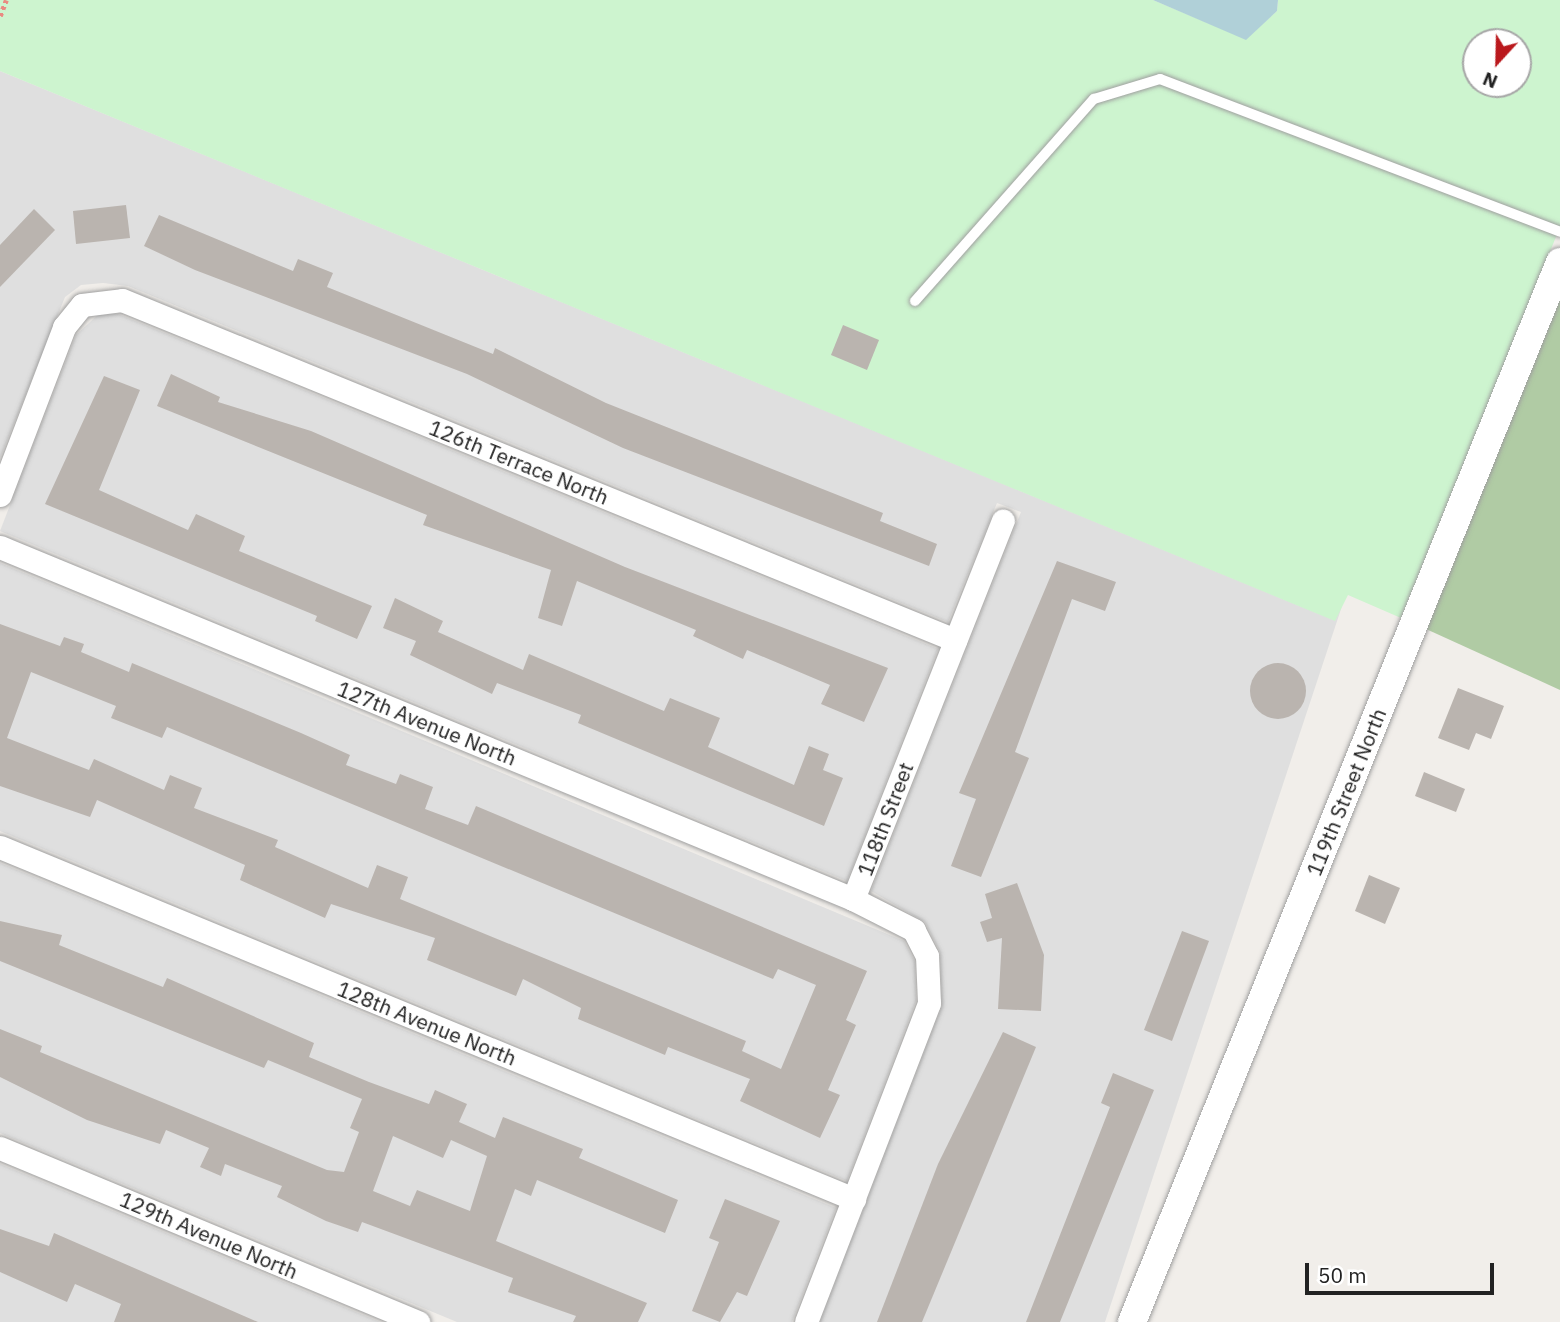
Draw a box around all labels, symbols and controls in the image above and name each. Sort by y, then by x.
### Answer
north arrow [1462,28,1532,98]
text: N [1479,67,1501,94]
street label: 126th Terrace North [426,414,612,510]
street label: 127th Avenue North [334,676,520,770]
street label: 119th Street North [1301,705,1391,879]
street label: 118th Street [852,759,918,879]
street label: 128th Avenue North [334,976,520,1070]
street label: 129th Avenue North [116,1186,302,1284]
scale bar [1308,1248,1497,1292]
text: 50 m [1318,1261,1367,1289]

